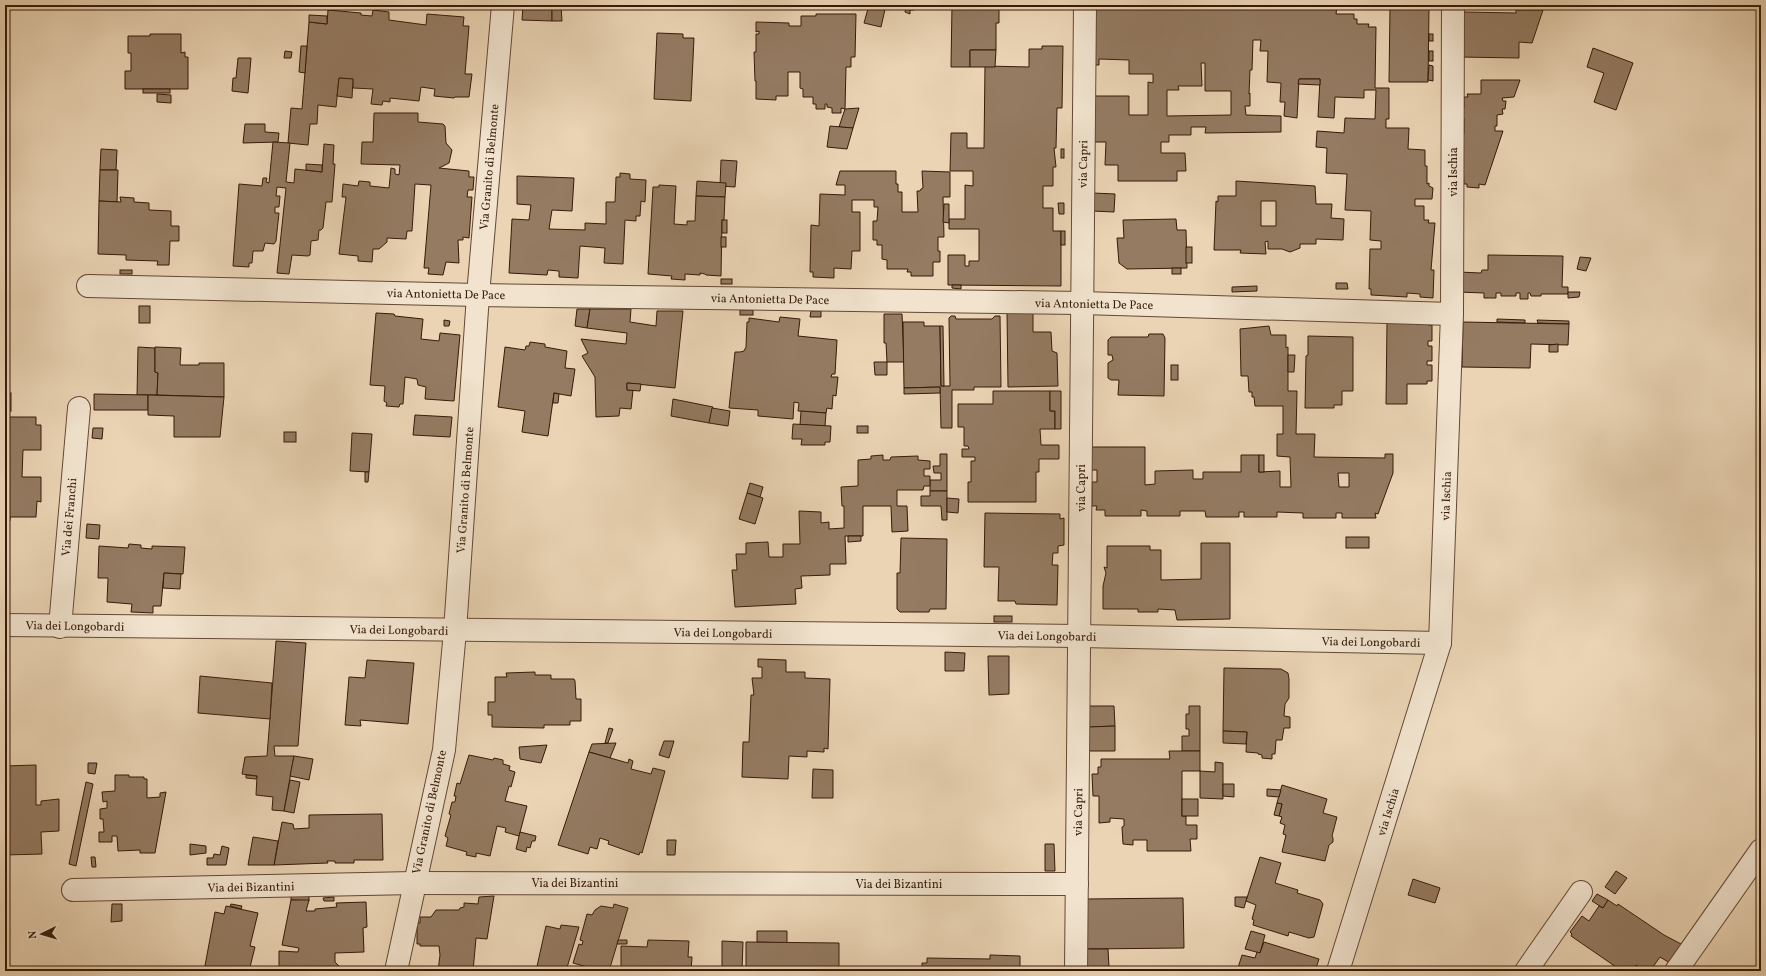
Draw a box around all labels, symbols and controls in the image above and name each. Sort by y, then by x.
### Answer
street label: Via Granito di Belmonte [477,103,504,231]
street label: via Capri [1076,140,1092,188]
street label: via Ischia [1446,147,1462,197]
street label: via Antonietta De Pace [387,286,506,304]
street label: via Antonietta De Pace [711,291,830,309]
street label: via Antonietta De Pace [1035,296,1154,314]
street label: Via Granito di Belmonte [454,426,478,554]
street label: via Capri [1074,464,1090,512]
street label: via Ischia [1438,471,1456,521]
street label: Via dei Franchi [59,477,81,557]
street label: Via dei Longobardi [25,618,125,636]
street label: Via dei Longobardi [349,622,449,640]
street label: Via dei Longobardi [673,625,773,643]
street label: Via dei Longobardi [997,628,1097,646]
street label: Via dei Longobardi [1321,634,1421,652]
street label: Via Granito di Belmonte [409,748,451,876]
street label: via Ischia [1374,786,1404,838]
street label: via Capri [1071,788,1087,836]
street label: Via dei Bizantini [532,876,619,892]
street label: Via dei Bizantini [856,877,943,893]
street label: Via dei Bizantini [207,879,295,897]
north arrow [22,914,62,954]
text: N [26,930,41,939]

